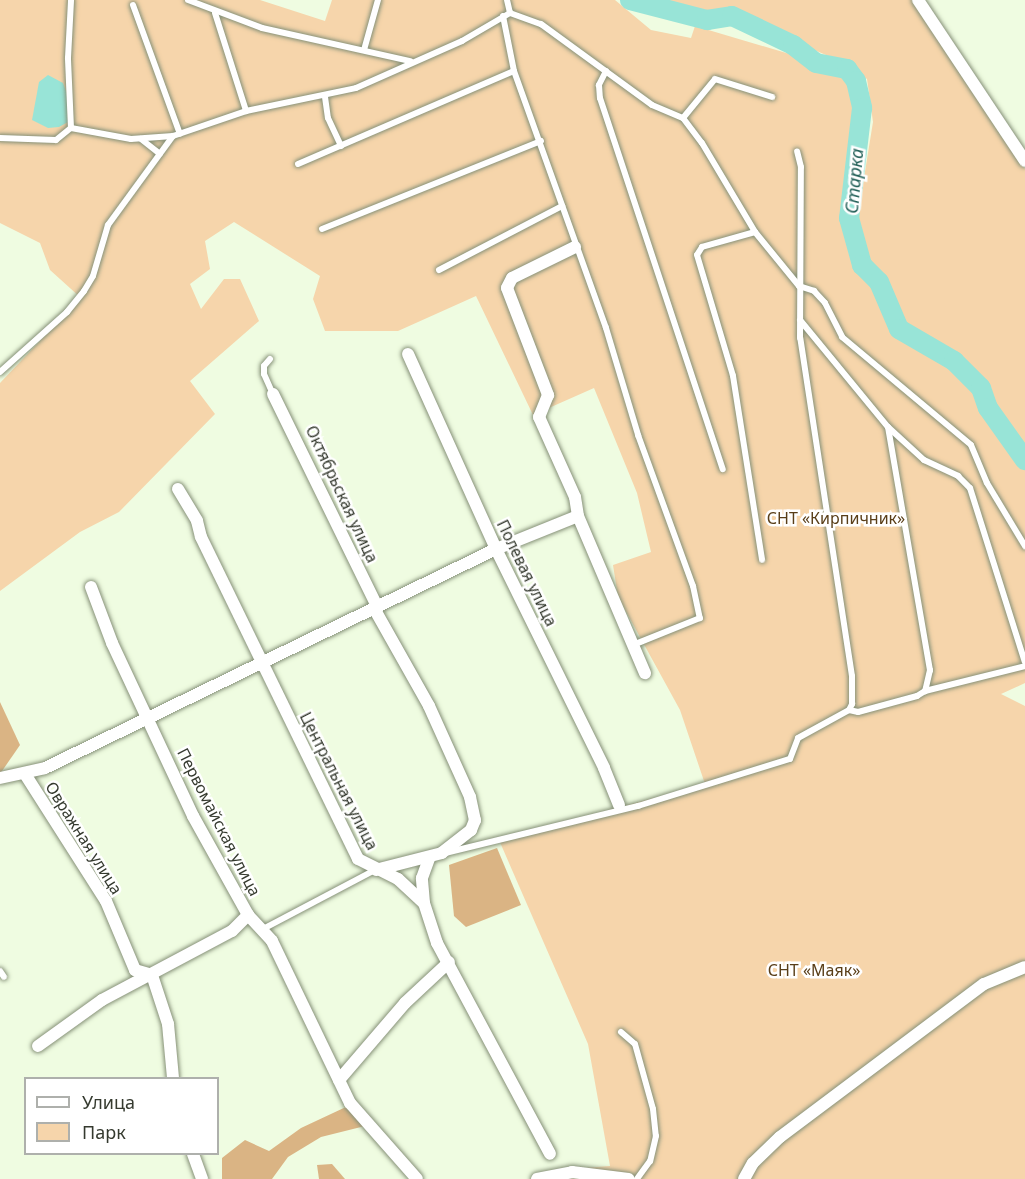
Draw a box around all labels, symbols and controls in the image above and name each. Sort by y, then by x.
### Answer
water label: Старка [840,147,868,215]
street label: Октябрьская улица [302,422,382,566]
park label: СНТ «Кирпичник» [767,508,905,528]
street label: Полевая улица [493,517,561,629]
street label: Центральная улица [296,709,382,853]
street label: Первомайская улица [173,745,265,899]
street label: Овражная улица [42,778,126,898]
park label: СНТ «Маяк» [768,960,860,980]
legend [24,1077,219,1155]
text: Улица [82,1090,135,1114]
text: Парк [82,1120,126,1144]

